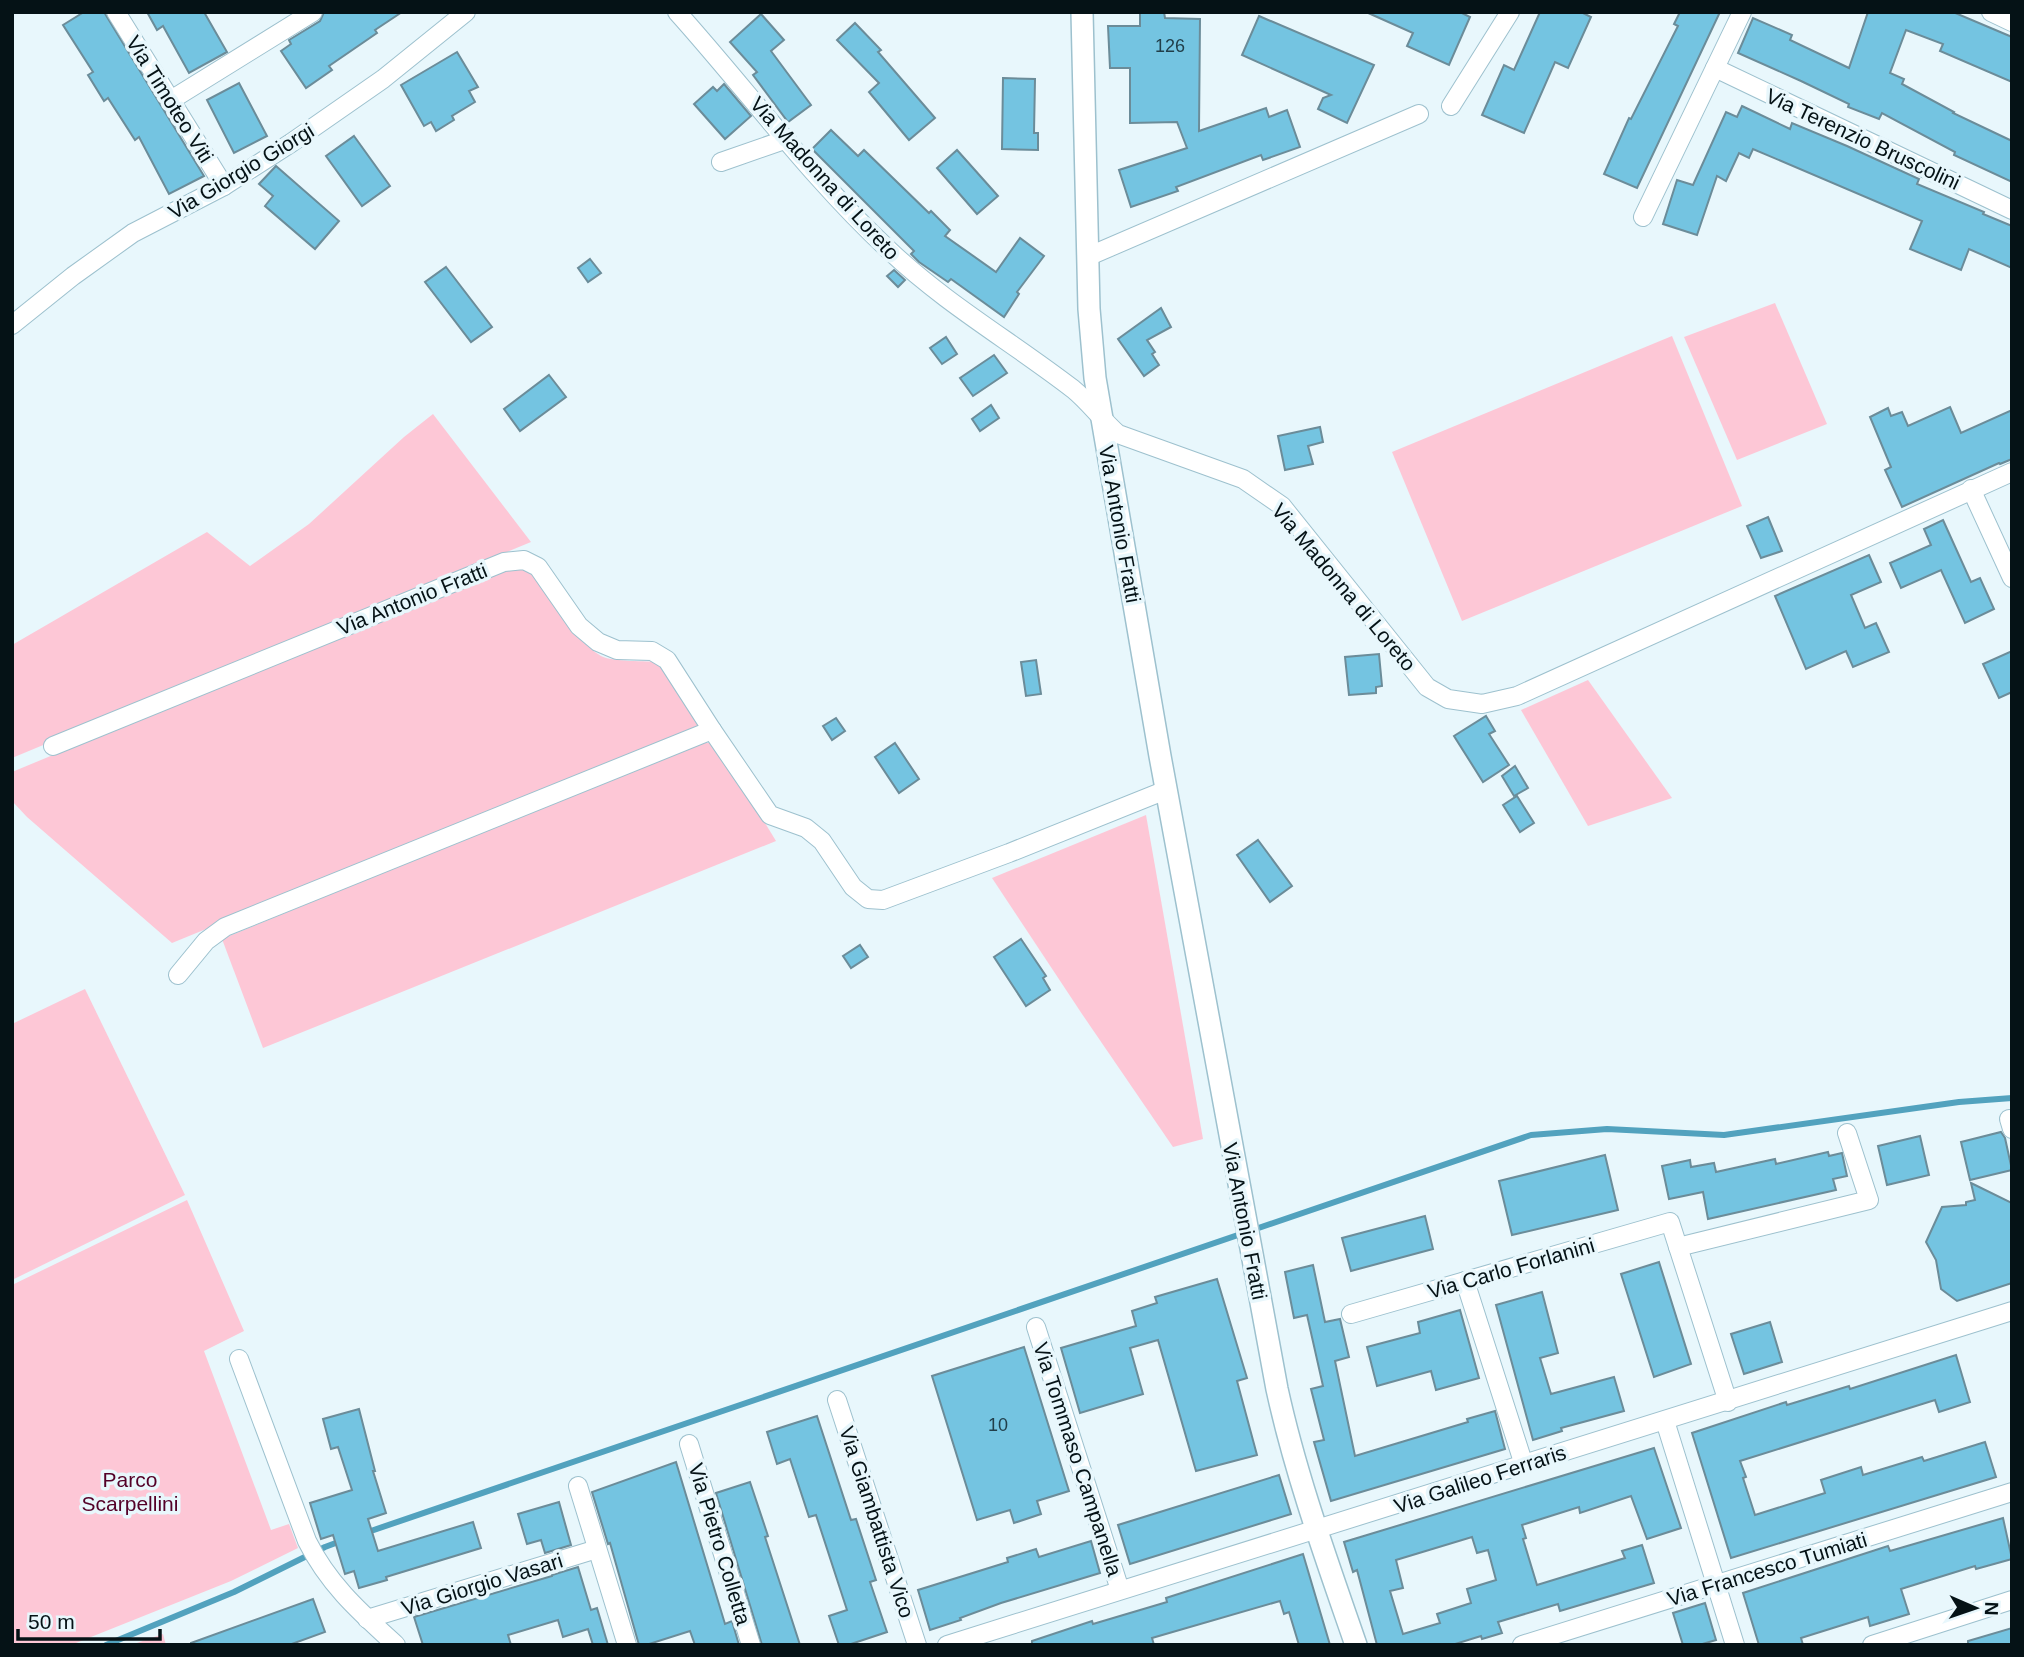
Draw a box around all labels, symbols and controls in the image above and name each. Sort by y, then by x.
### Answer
street label: Via Timoteo Viti [122,31,218,167]
house number: 126 [1155,36,1185,56]
street label: Via Terenzio Bruscolini [1762,84,1964,194]
street label: Via Madonna di Loreto [746,92,904,264]
street label: Via Giorgio Giorgi [164,119,318,223]
street label: Via Antonio Fratti [1095,443,1145,605]
street label: Via Madonna di Loreto [1267,499,1421,675]
street label: Via Antonio Fratti [334,558,490,640]
street label: Via Antonio Fratti [1218,1140,1272,1302]
street label: Via Carlo Forlanini [1425,1233,1597,1303]
street label: Via Tommaso Campanella [1029,1339,1127,1579]
house number: 10 [988,1415,1008,1435]
street label: Via Giambattista Vico [835,1423,919,1621]
street label: Via Galileo Ferraris [1391,1440,1569,1518]
street label: Via Pietro Colletta [684,1460,756,1628]
park label: Parco Scarpellini [82,1468,178,1515]
street label: Via Francesco Tumiati [1664,1528,1870,1610]
street label: Via Giorgio Vasari [399,1549,565,1619]
north arrow [1940,1573,2010,1643]
scale bar [18,1598,159,1642]
text: N [1981,1601,2002,1616]
text: 50 m [28,1610,75,1633]

